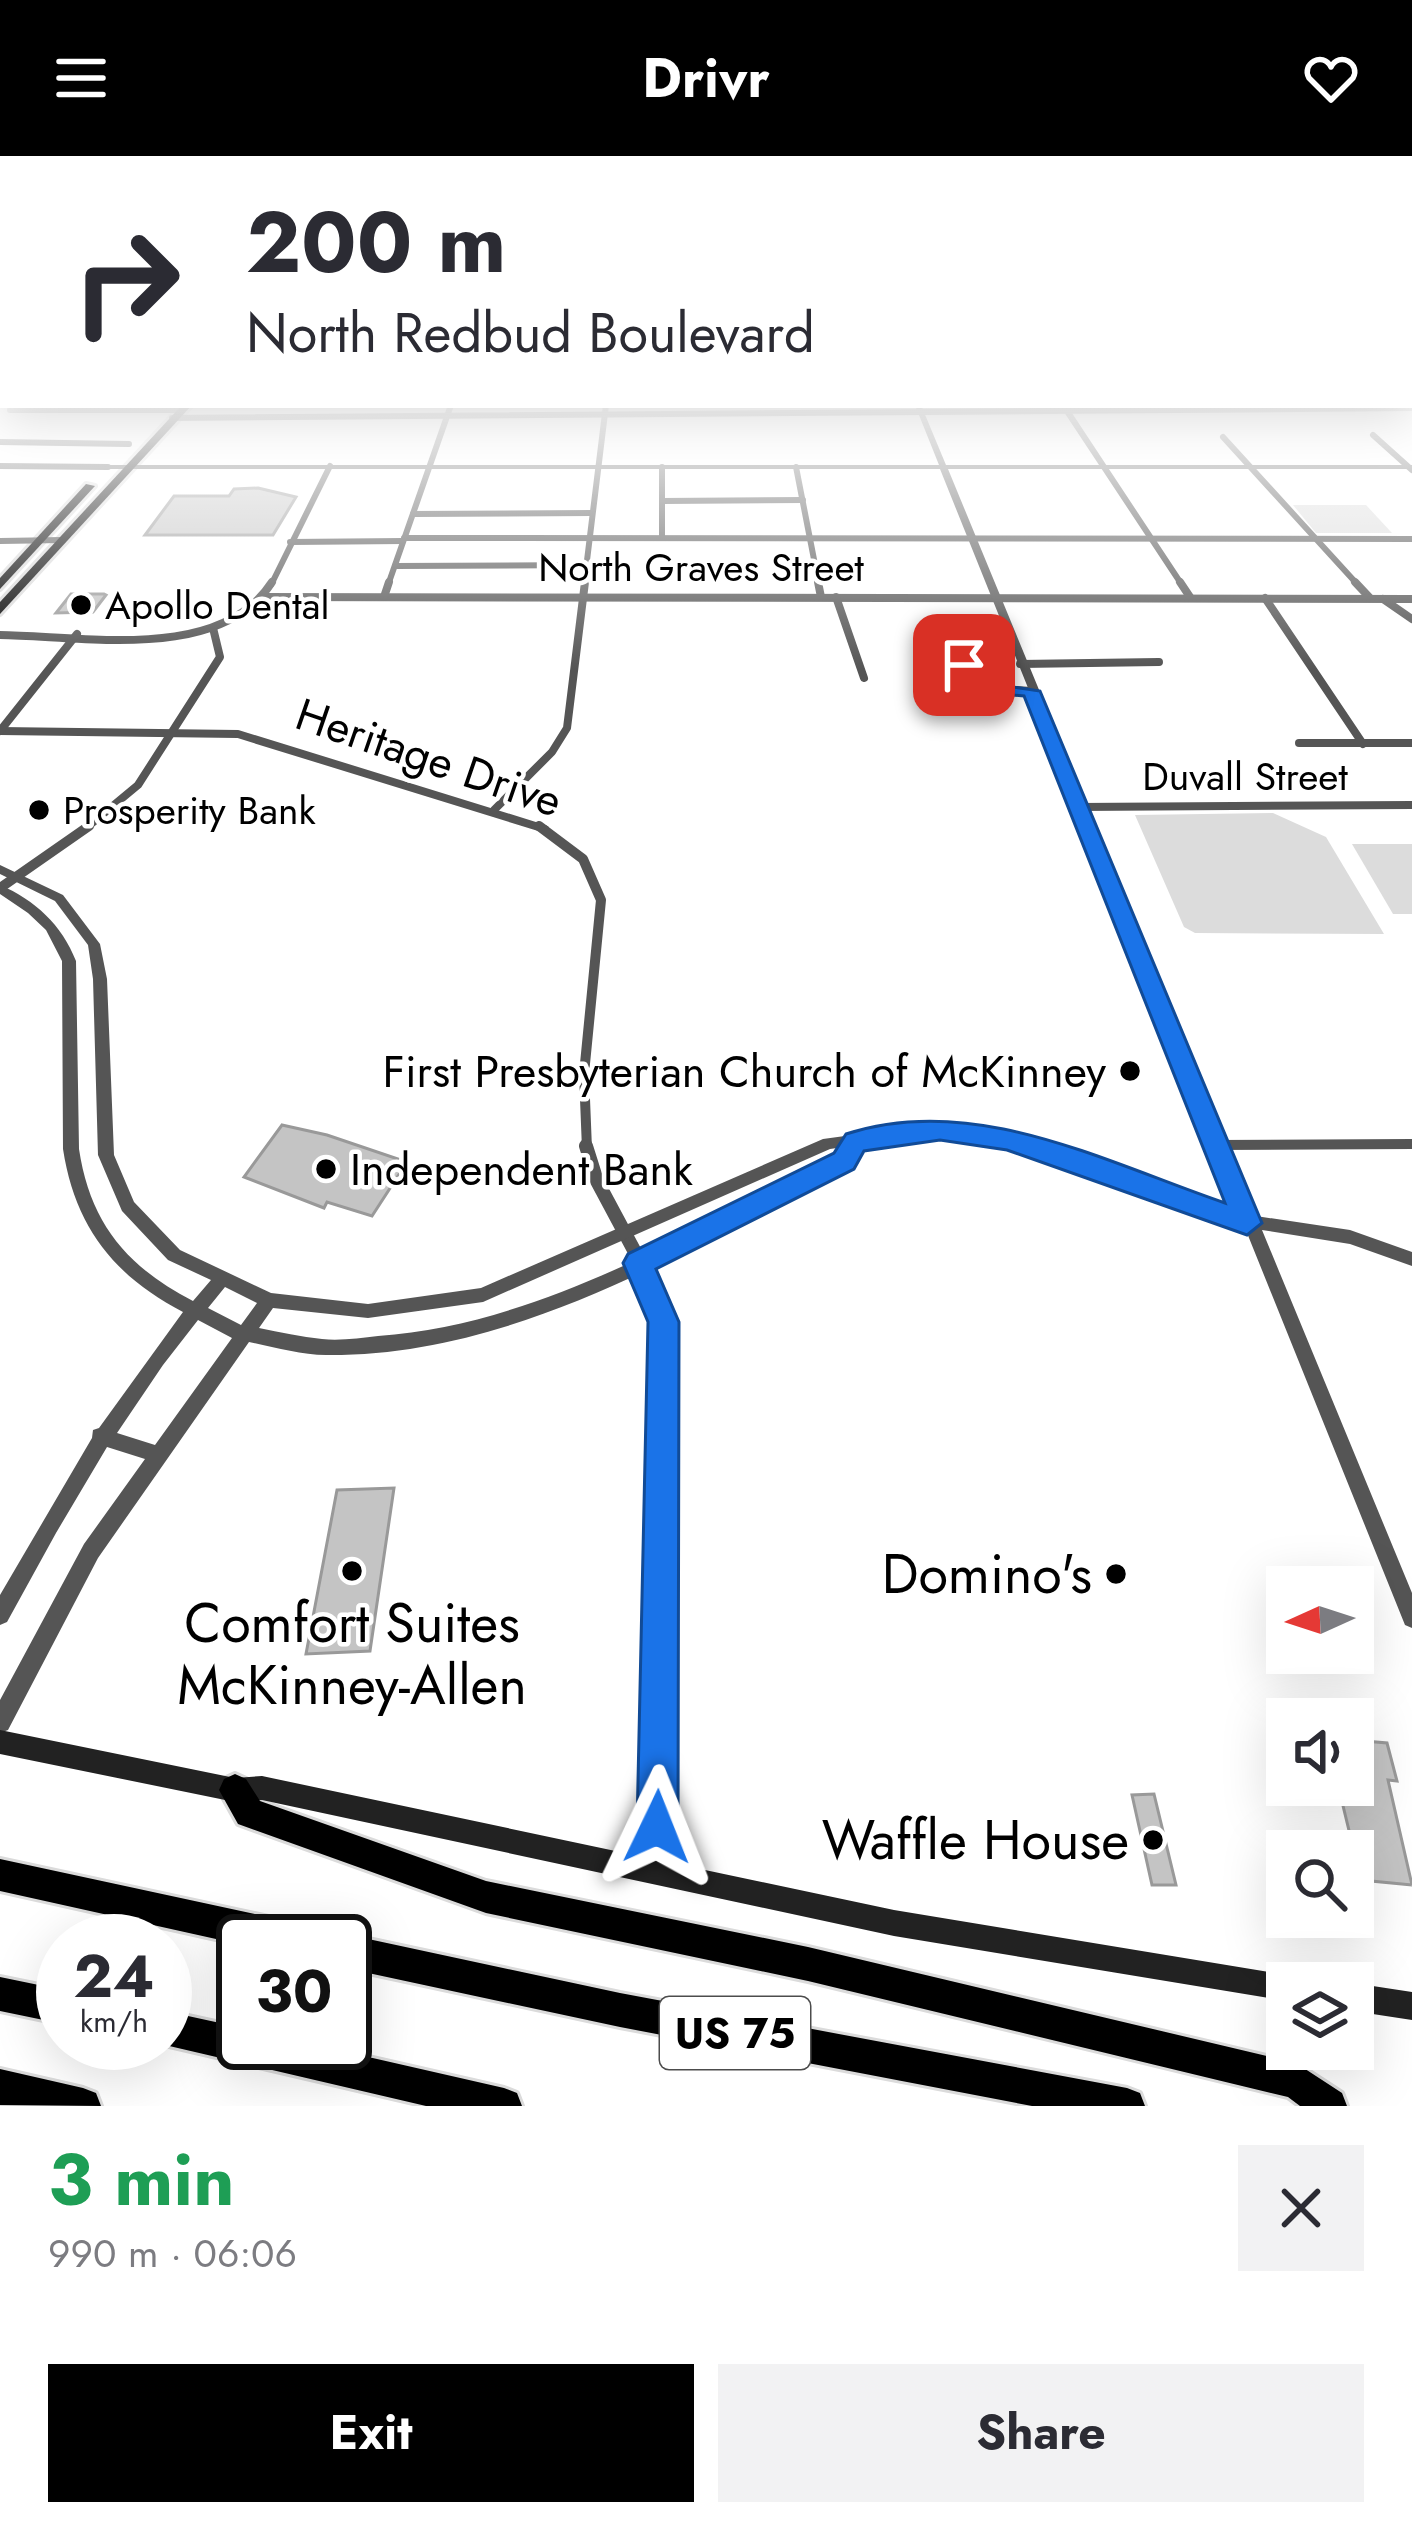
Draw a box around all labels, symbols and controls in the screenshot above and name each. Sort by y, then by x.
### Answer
text: Drivr [642,39,770,117]
icon: menu [48,45,114,111]
icon: heart [1298,45,1364,111]
text: 200 m [246,182,506,304]
icon: right [48,204,204,360]
text: North Redbud Boulevard [246,294,815,372]
street label: North Graves Street [538,539,865,596]
place label: Apollo Dental [105,577,329,634]
marker: Apollo Dental [68,592,94,618]
pin [913,614,1015,716]
icon: arrive [931,632,997,698]
street label: Heritage Drive [287,682,571,833]
street label: Duvall Street [1142,748,1348,805]
place label: Prosperity Bank [63,782,316,839]
marker: Prosperity Bank [26,797,52,823]
place label: First Presbyterian Church of McKinney [382,1039,1106,1104]
marker: First Presbyterian Church of McKinney [1117,1058,1143,1084]
place label: Independent Bank [350,1137,693,1202]
marker: Independent Bank [313,1156,339,1182]
place label: Domino's [882,1535,1092,1613]
marker: Comfort Suites McKinney-Allen [339,1558,365,1584]
marker: Domino's [1103,1561,1129,1587]
north arrow [1266,1566,1374,1674]
map controls [1266,1566,1374,2070]
place label: Comfort Suites McKinney-Allen [177,1584,527,1724]
button: sound [1266,1698,1374,1806]
position arrow [594,1764,720,1890]
place label: Waffle House [822,1801,1129,1879]
marker: Waffle House [1140,1827,1166,1853]
button: search [1266,1830,1374,1938]
speed limit sign: 30 [216,1914,372,2070]
text: 24 [73,1933,155,2020]
button: layers [1266,1962,1374,2070]
road number: US 75 [660,1997,810,2069]
text: km/h [80,2000,148,2043]
text: 3 min [48,2128,235,2232]
button: close [1238,2145,1364,2271]
text: 990 m · 06:06 [48,2225,297,2282]
button: Exit [48,2364,694,2502]
button: Share [718,2364,1364,2502]

